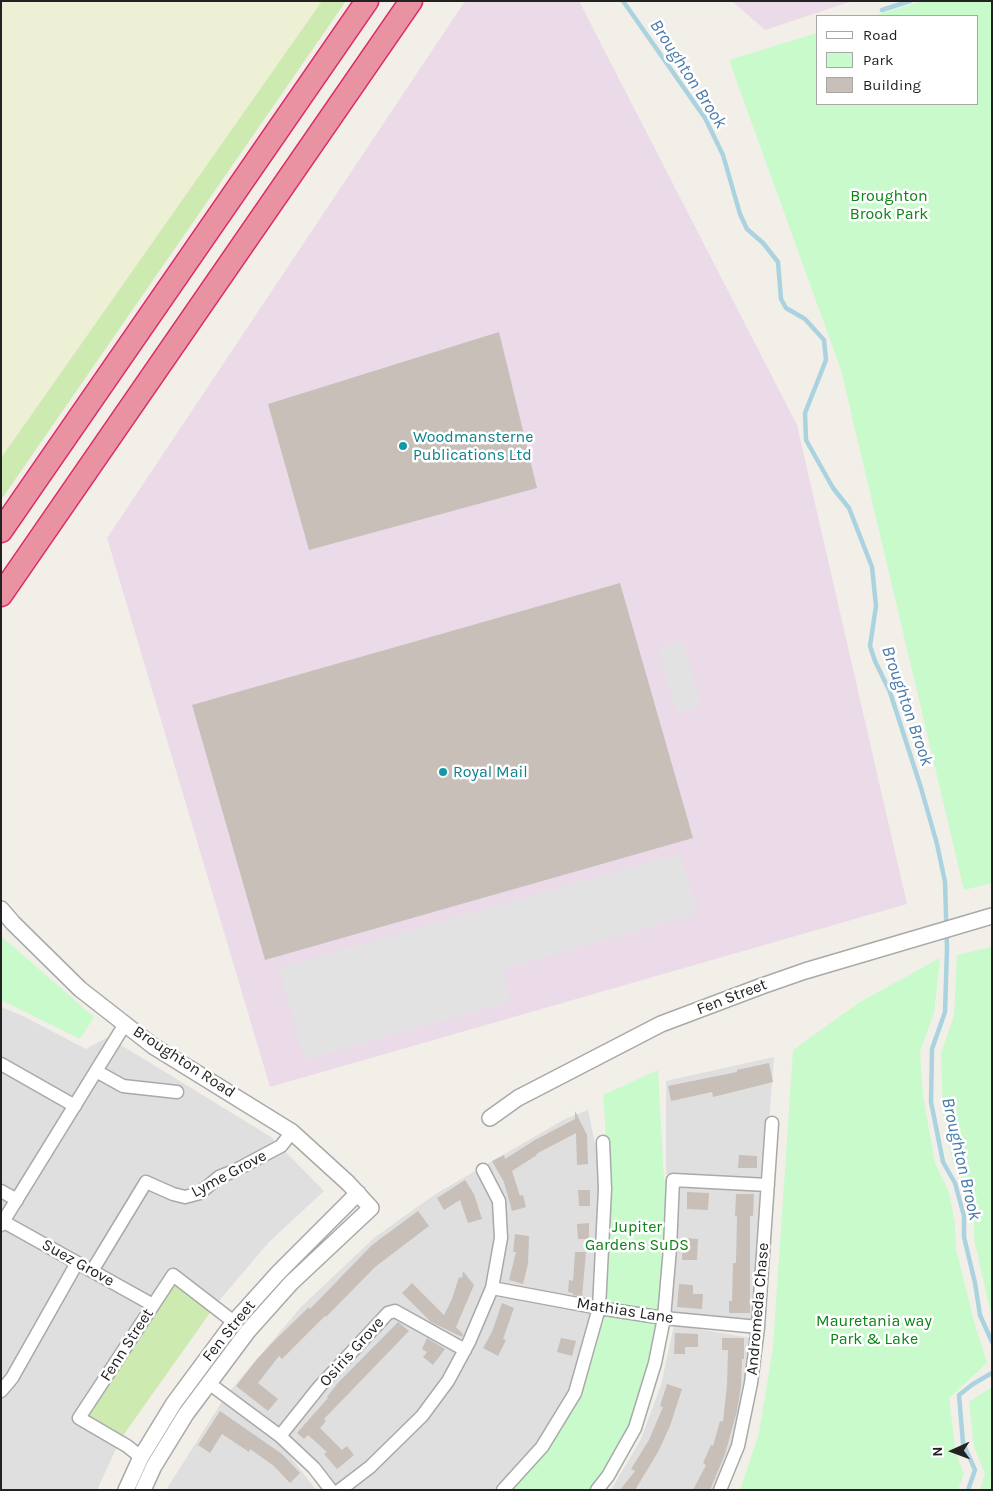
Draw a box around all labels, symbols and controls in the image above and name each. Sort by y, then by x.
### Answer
legend [816,15,978,105]
water label: Broughton Brook [645,16,731,132]
text: Road [863,26,898,44]
text: Park [863,51,893,69]
text: Building [863,76,921,94]
park label: Broughton Brook Park [850,186,928,224]
place label: Woodmansterne Publications Ltd [413,427,533,465]
marker: Woodmansterne Publications Ltd [397,440,409,452]
water label: Broughton Brook [876,643,938,769]
place label: Royal Mail [453,762,528,782]
marker: Royal Mail [437,766,449,778]
street label: Fen Street [694,975,770,1019]
street label: Broughton Road [129,1022,239,1102]
water label: Broughton Brook [936,1095,986,1223]
street label: Lyme Grove [188,1146,270,1202]
park label: Jupiter Gardens SuDS [585,1217,689,1255]
street label: Suez Grove [38,1235,118,1291]
street label: Andromeda Chase [743,1242,773,1376]
street label: Mathias Lane [575,1294,675,1328]
street label: Fen Street [198,1296,260,1366]
street label: Fenn Street [96,1305,158,1385]
park label: Mauretania way Park & Lake [816,1311,932,1349]
street label: Osiris Grove [316,1313,388,1391]
north arrow [928,1426,978,1476]
text: N [929,1446,946,1457]

